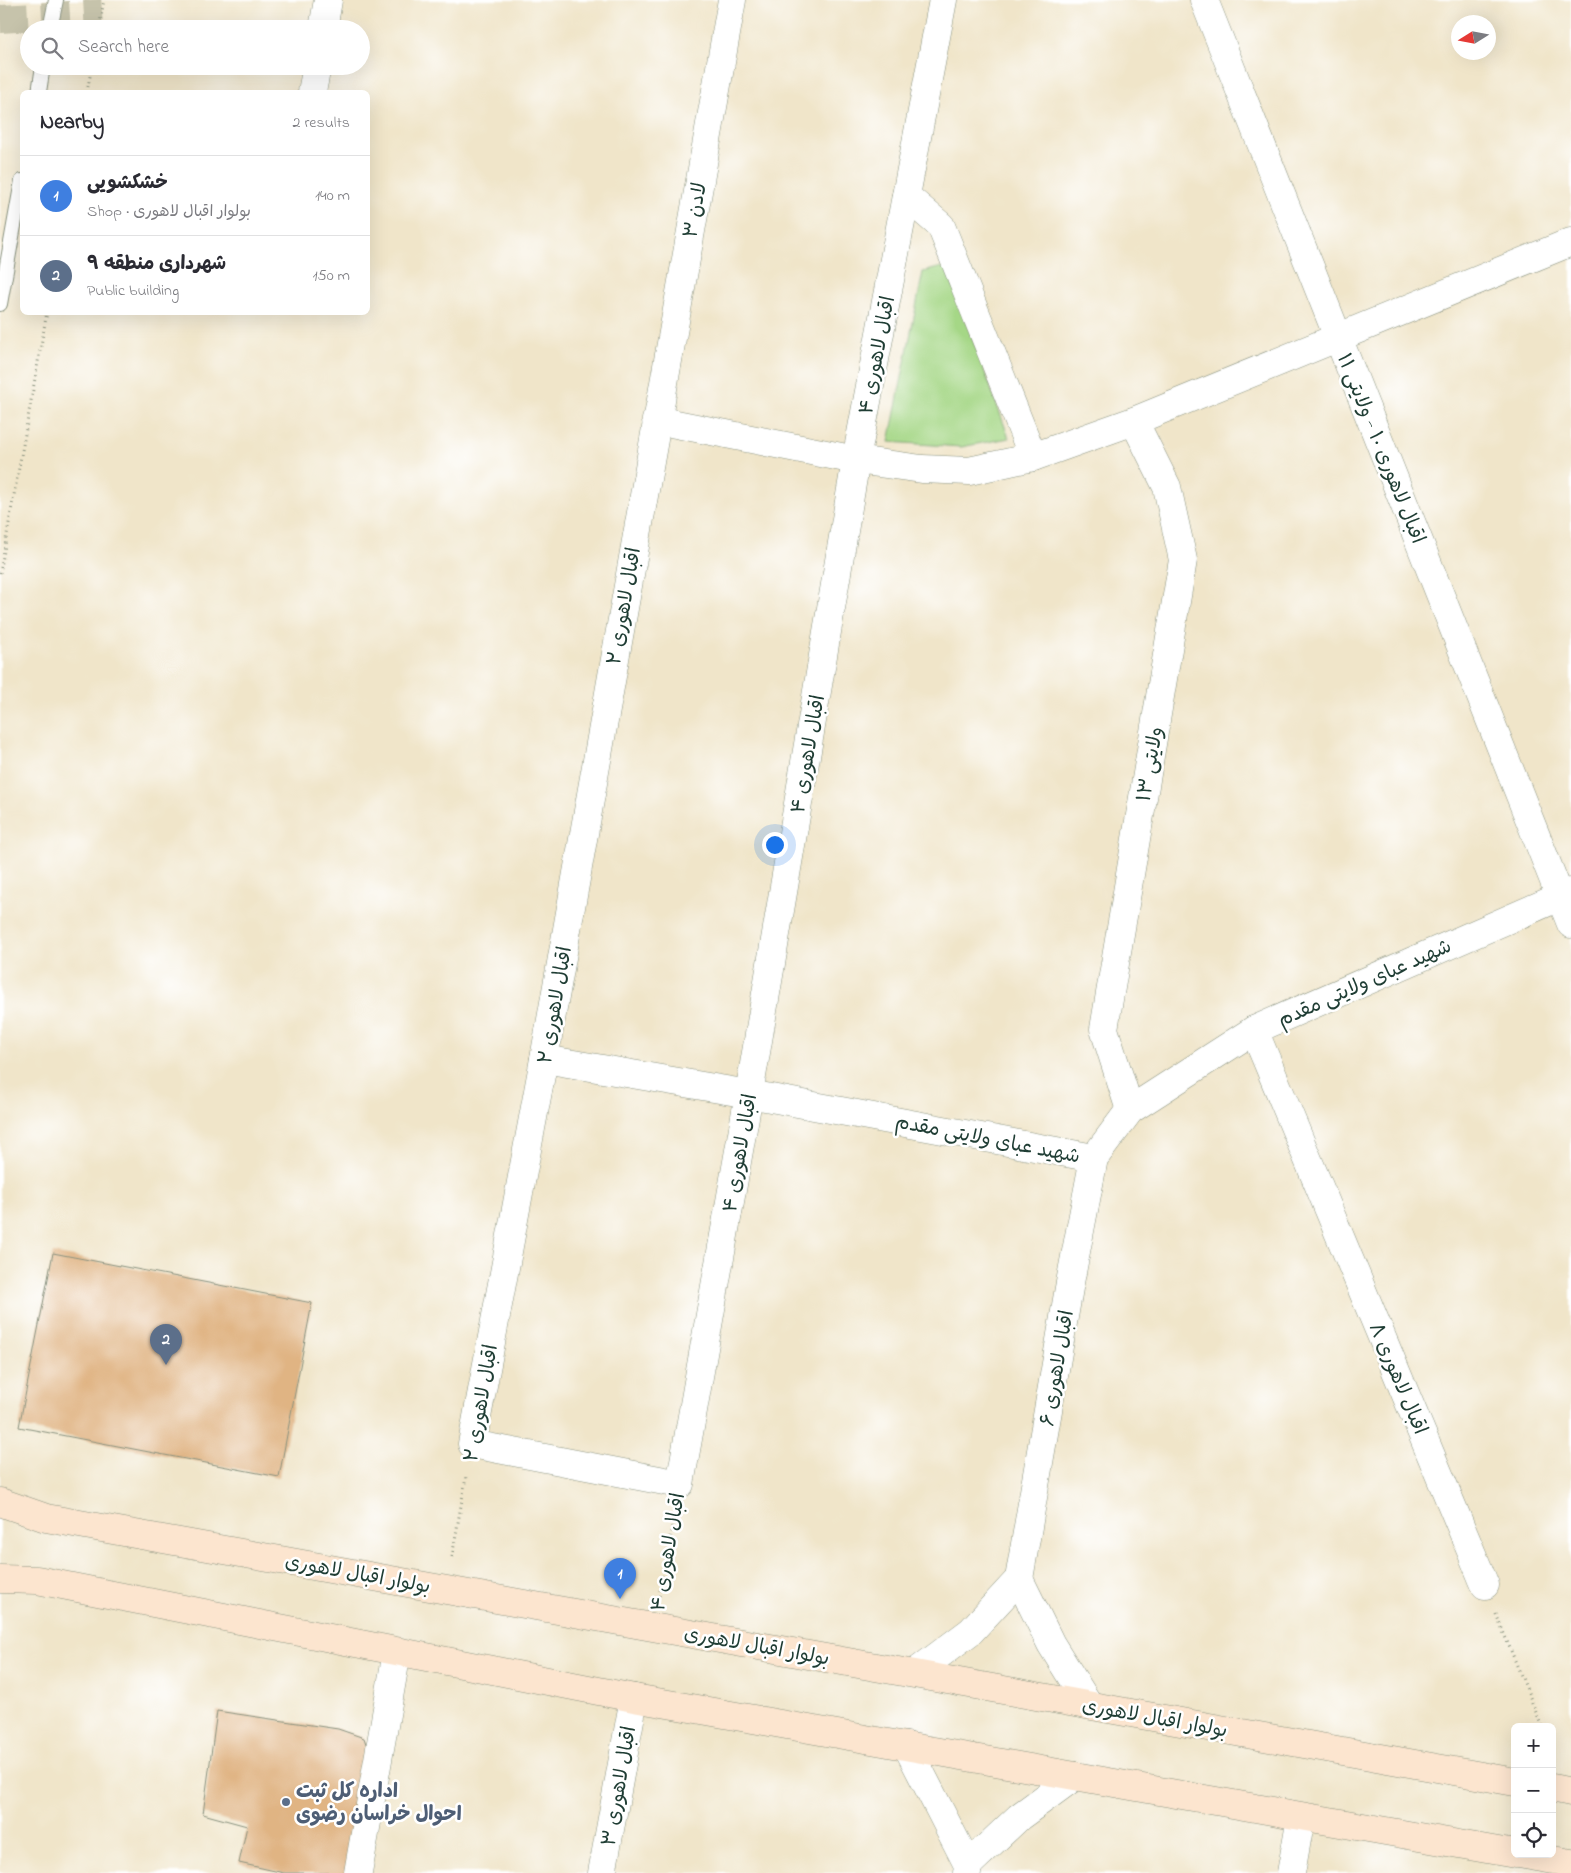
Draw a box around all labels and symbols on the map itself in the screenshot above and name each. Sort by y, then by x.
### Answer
north arrow [1451,15,1496,60]
street label: لادن ۳ [677,180,716,240]
street label: اقبال لاهوری ۴ [853,294,904,417]
street label: اقبال لاهوری ۱۰ - ولایتی ۱۱ [1328,349,1431,548]
street label: اقبال لاهوری ۲ [601,545,650,667]
street label: اقبال لاهوری ۴ [785,693,834,816]
street label: ولایتی ۱۳ [1131,725,1172,804]
your location [762,832,788,858]
street label: شهید عبای ولایتی مقدم [1273,933,1457,1036]
street label: اقبال لاهوری ۲ [532,944,581,1066]
street label: اقبال لاهوری ۴ [717,1092,766,1215]
street label: شهید عبای ولایتی مقدم [893,1108,1082,1173]
street label: اقبال لاهوری ۶ [1034,1308,1083,1429]
street label: اقبال لاهوری ۸ [1360,1318,1433,1439]
pin: 2 [150,1324,182,1365]
street label: اقبال لاهوری ۲ [458,1342,507,1464]
street label: اقبال لاهوری ۴ [645,1491,694,1614]
street label: بولوار اقبال لاهوری [283,1548,433,1603]
pin: 1 [604,1558,636,1599]
street label: بولوار اقبال لاهوری [682,1620,832,1675]
street label: بولوار اقبال لاهوری [1080,1692,1230,1747]
street label: اقبال لاهوری ۳ [596,1724,645,1849]
place label: اداره کل ثبت احوال خراسان رضوی [296,1778,462,1830]
marker: اداره کل ثبت احوال خراسان رضوی [280,1796,292,1808]

